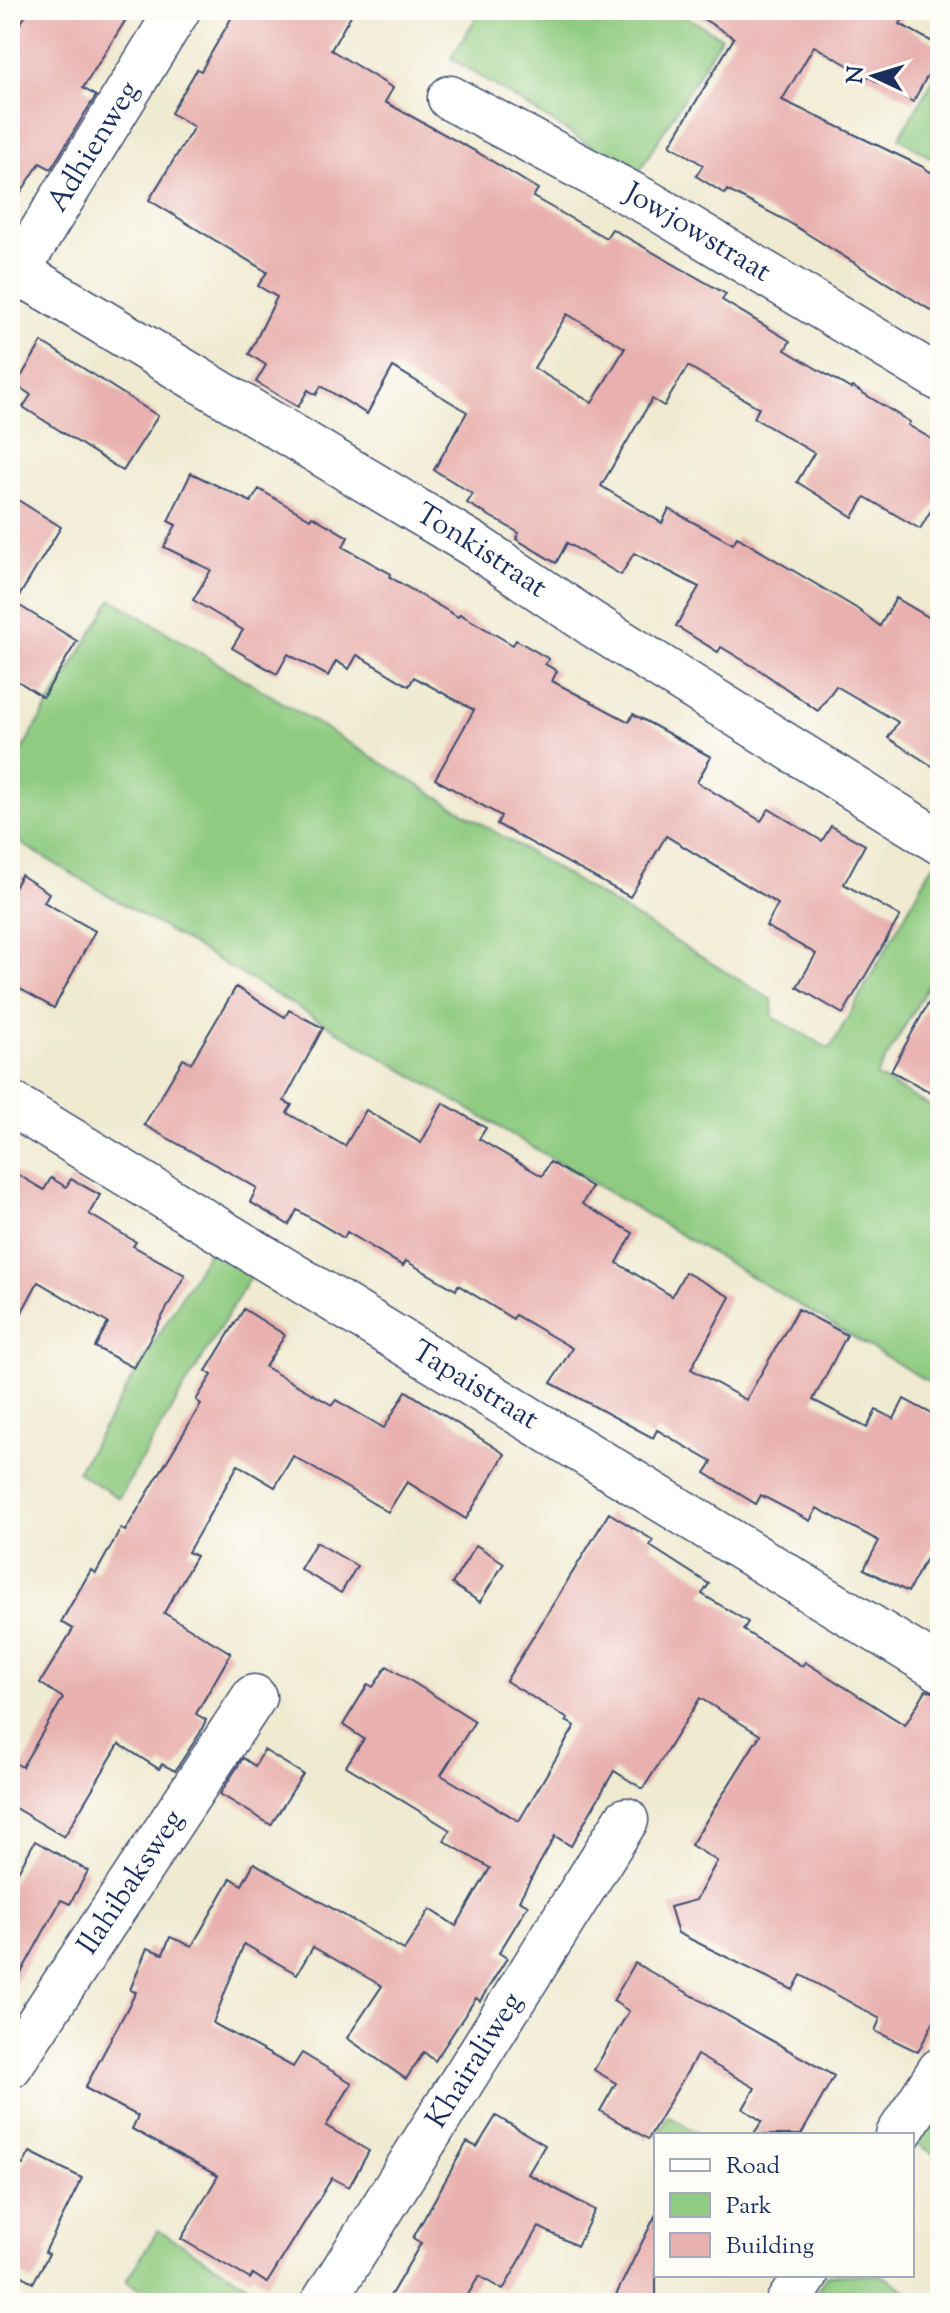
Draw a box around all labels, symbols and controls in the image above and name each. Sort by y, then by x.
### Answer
north arrow [834,36,914,116]
text: N [840,65,874,85]
street label: Adhienweg [37,73,151,221]
street label: Jowjowstraat [615,172,779,294]
street label: Tonkistraat [407,493,555,609]
street label: Tapaistraat [403,1331,547,1441]
street label: Ilahibaksweg [67,1801,195,1964]
street label: Khairaliweg [416,1984,534,2137]
legend [654,2133,914,2277]
text: Road [726,2150,780,2184]
text: Park [726,2190,772,2224]
text: Building [726,2230,815,2264]

